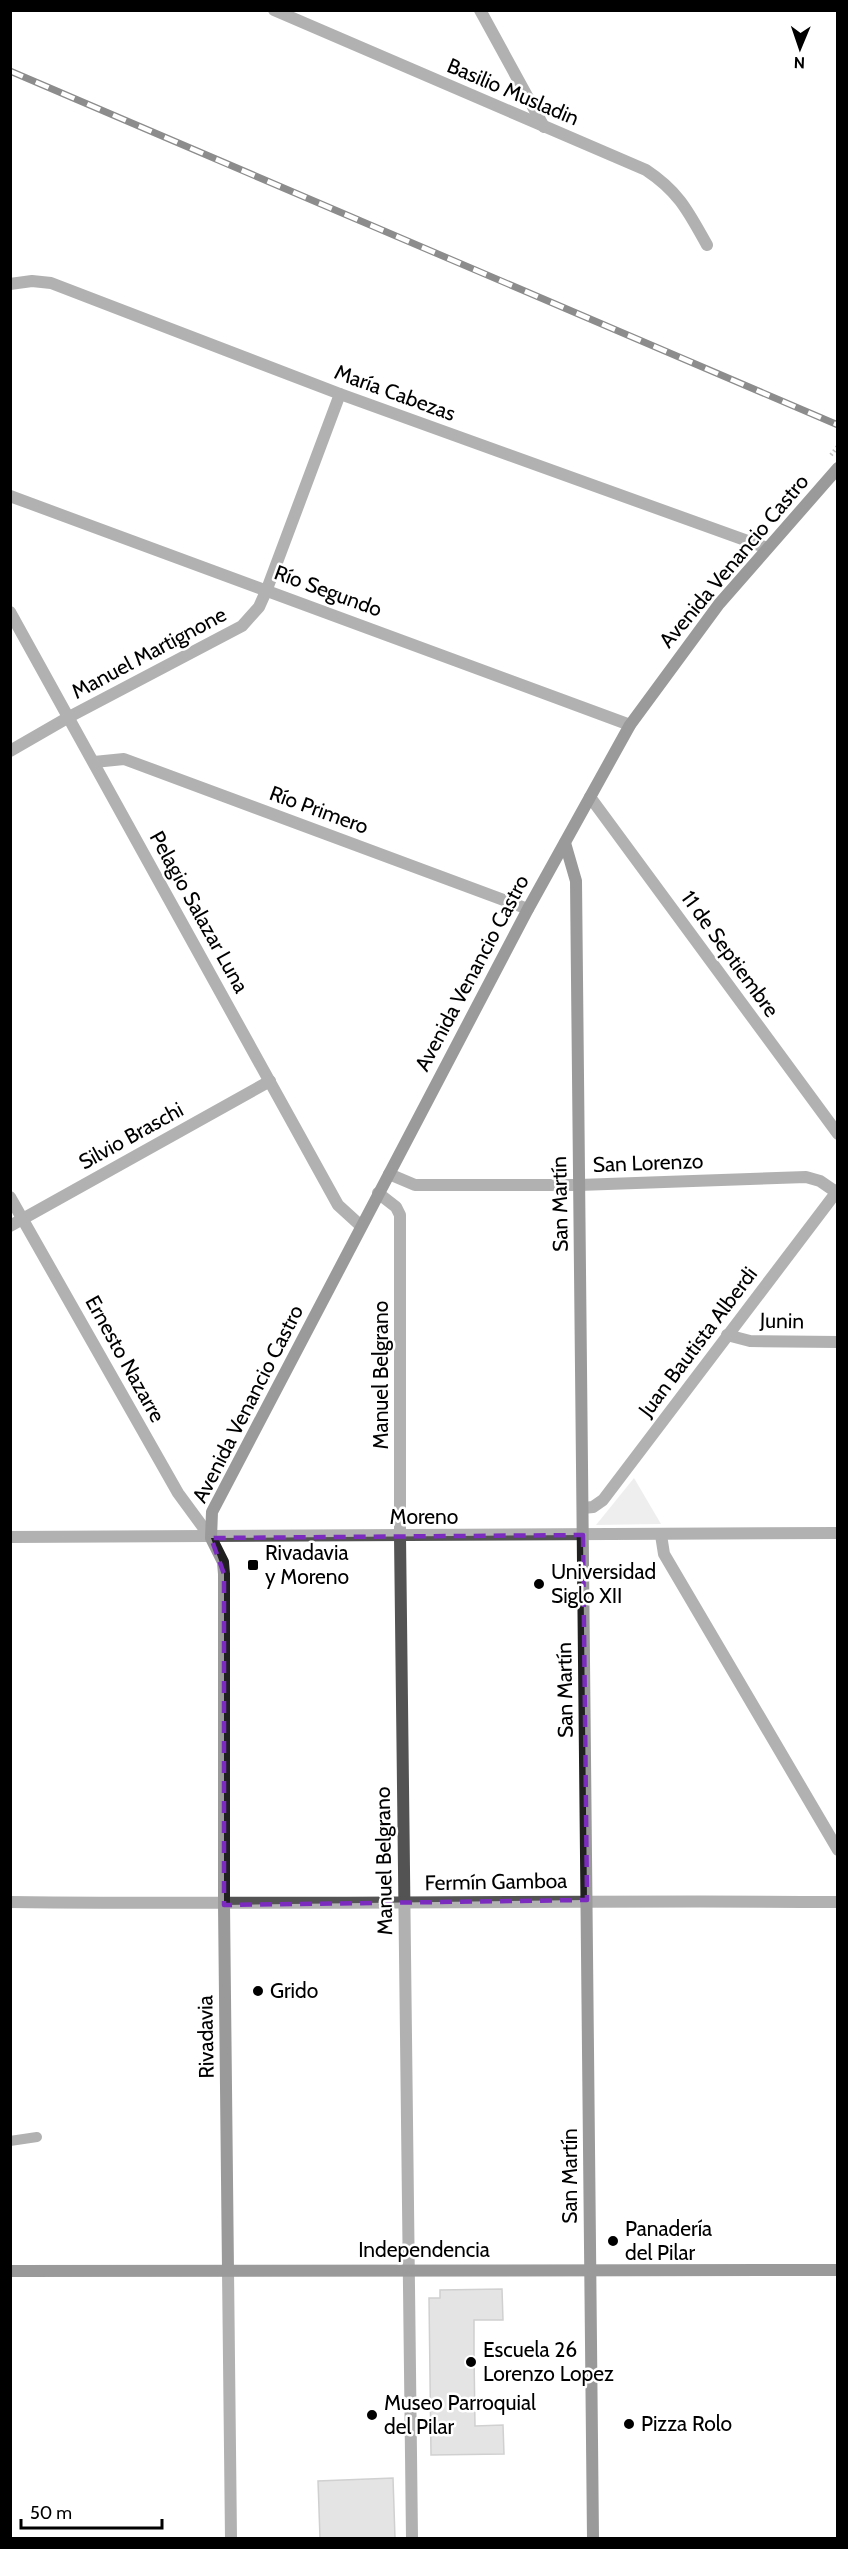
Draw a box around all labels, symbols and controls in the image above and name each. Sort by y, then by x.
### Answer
north arrow [770,18,830,78]
street label: Basilio Musladin [443,53,583,131]
text: N [794,53,805,72]
street label: María Cabezas [331,359,459,426]
street label: Avenida Venancio Castro [654,469,813,652]
street label: Río Segundo [271,560,385,622]
street label: Manuel Martignone [67,601,231,704]
street label: Río Primero [266,780,372,839]
street label: Pelagio Salazar Luna [145,827,254,997]
street label: Avenida Venancio Castro [409,870,534,1075]
street label: 11 de Septiembre [676,886,785,1022]
street label: Silvio Braschi [74,1097,187,1174]
street label: San Lorenzo [592,1148,704,1177]
street label: San Martín [546,1156,573,1252]
street label: Juan Bautista Alberdi [633,1262,762,1422]
street label: Ernesto Nazarre [80,1291,171,1427]
street label: Avenida Venancio Castro [187,1301,308,1507]
street label: Manuel Belgrano [368,1301,393,1449]
street label: Junin [759,1308,804,1333]
street label: Moreno [390,1504,458,1529]
place label: Rivadavia y Moreno [265,1540,349,1589]
marker: Rivadavia y Moreno [246,1558,260,1572]
place label: Universidad Siglo XII [551,1559,656,1608]
marker: Universidad Siglo XII [532,1577,546,1591]
street label: San Martín [551,1642,578,1738]
street label: Manuel Belgrano [370,1786,397,1936]
street label: Fermín Gamboa [424,1868,568,1895]
place label: Grido [270,1978,318,2003]
marker: Grido [251,1984,265,1998]
street label: Rivadavia [192,1995,219,2079]
street label: San Martín [557,2128,582,2224]
place label: Panadería del Pilar [625,2216,712,2265]
marker: Panadería del Pilar [606,2234,620,2248]
street label: Independencia [358,2237,490,2262]
place label: Escuela 26 Lorenzo Lopez [483,2337,614,2386]
marker: Escuela 26 Lorenzo Lopez [464,2355,478,2369]
place label: Museo Parroquial del Pilar [384,2390,536,2439]
marker: Museo Parroquial del Pilar [365,2408,379,2422]
place label: Pizza Rolo [641,2411,732,2436]
marker: Pizza Rolo [622,2417,636,2431]
scale bar [21,2492,162,2530]
text: 50 m [30,2502,72,2524]

